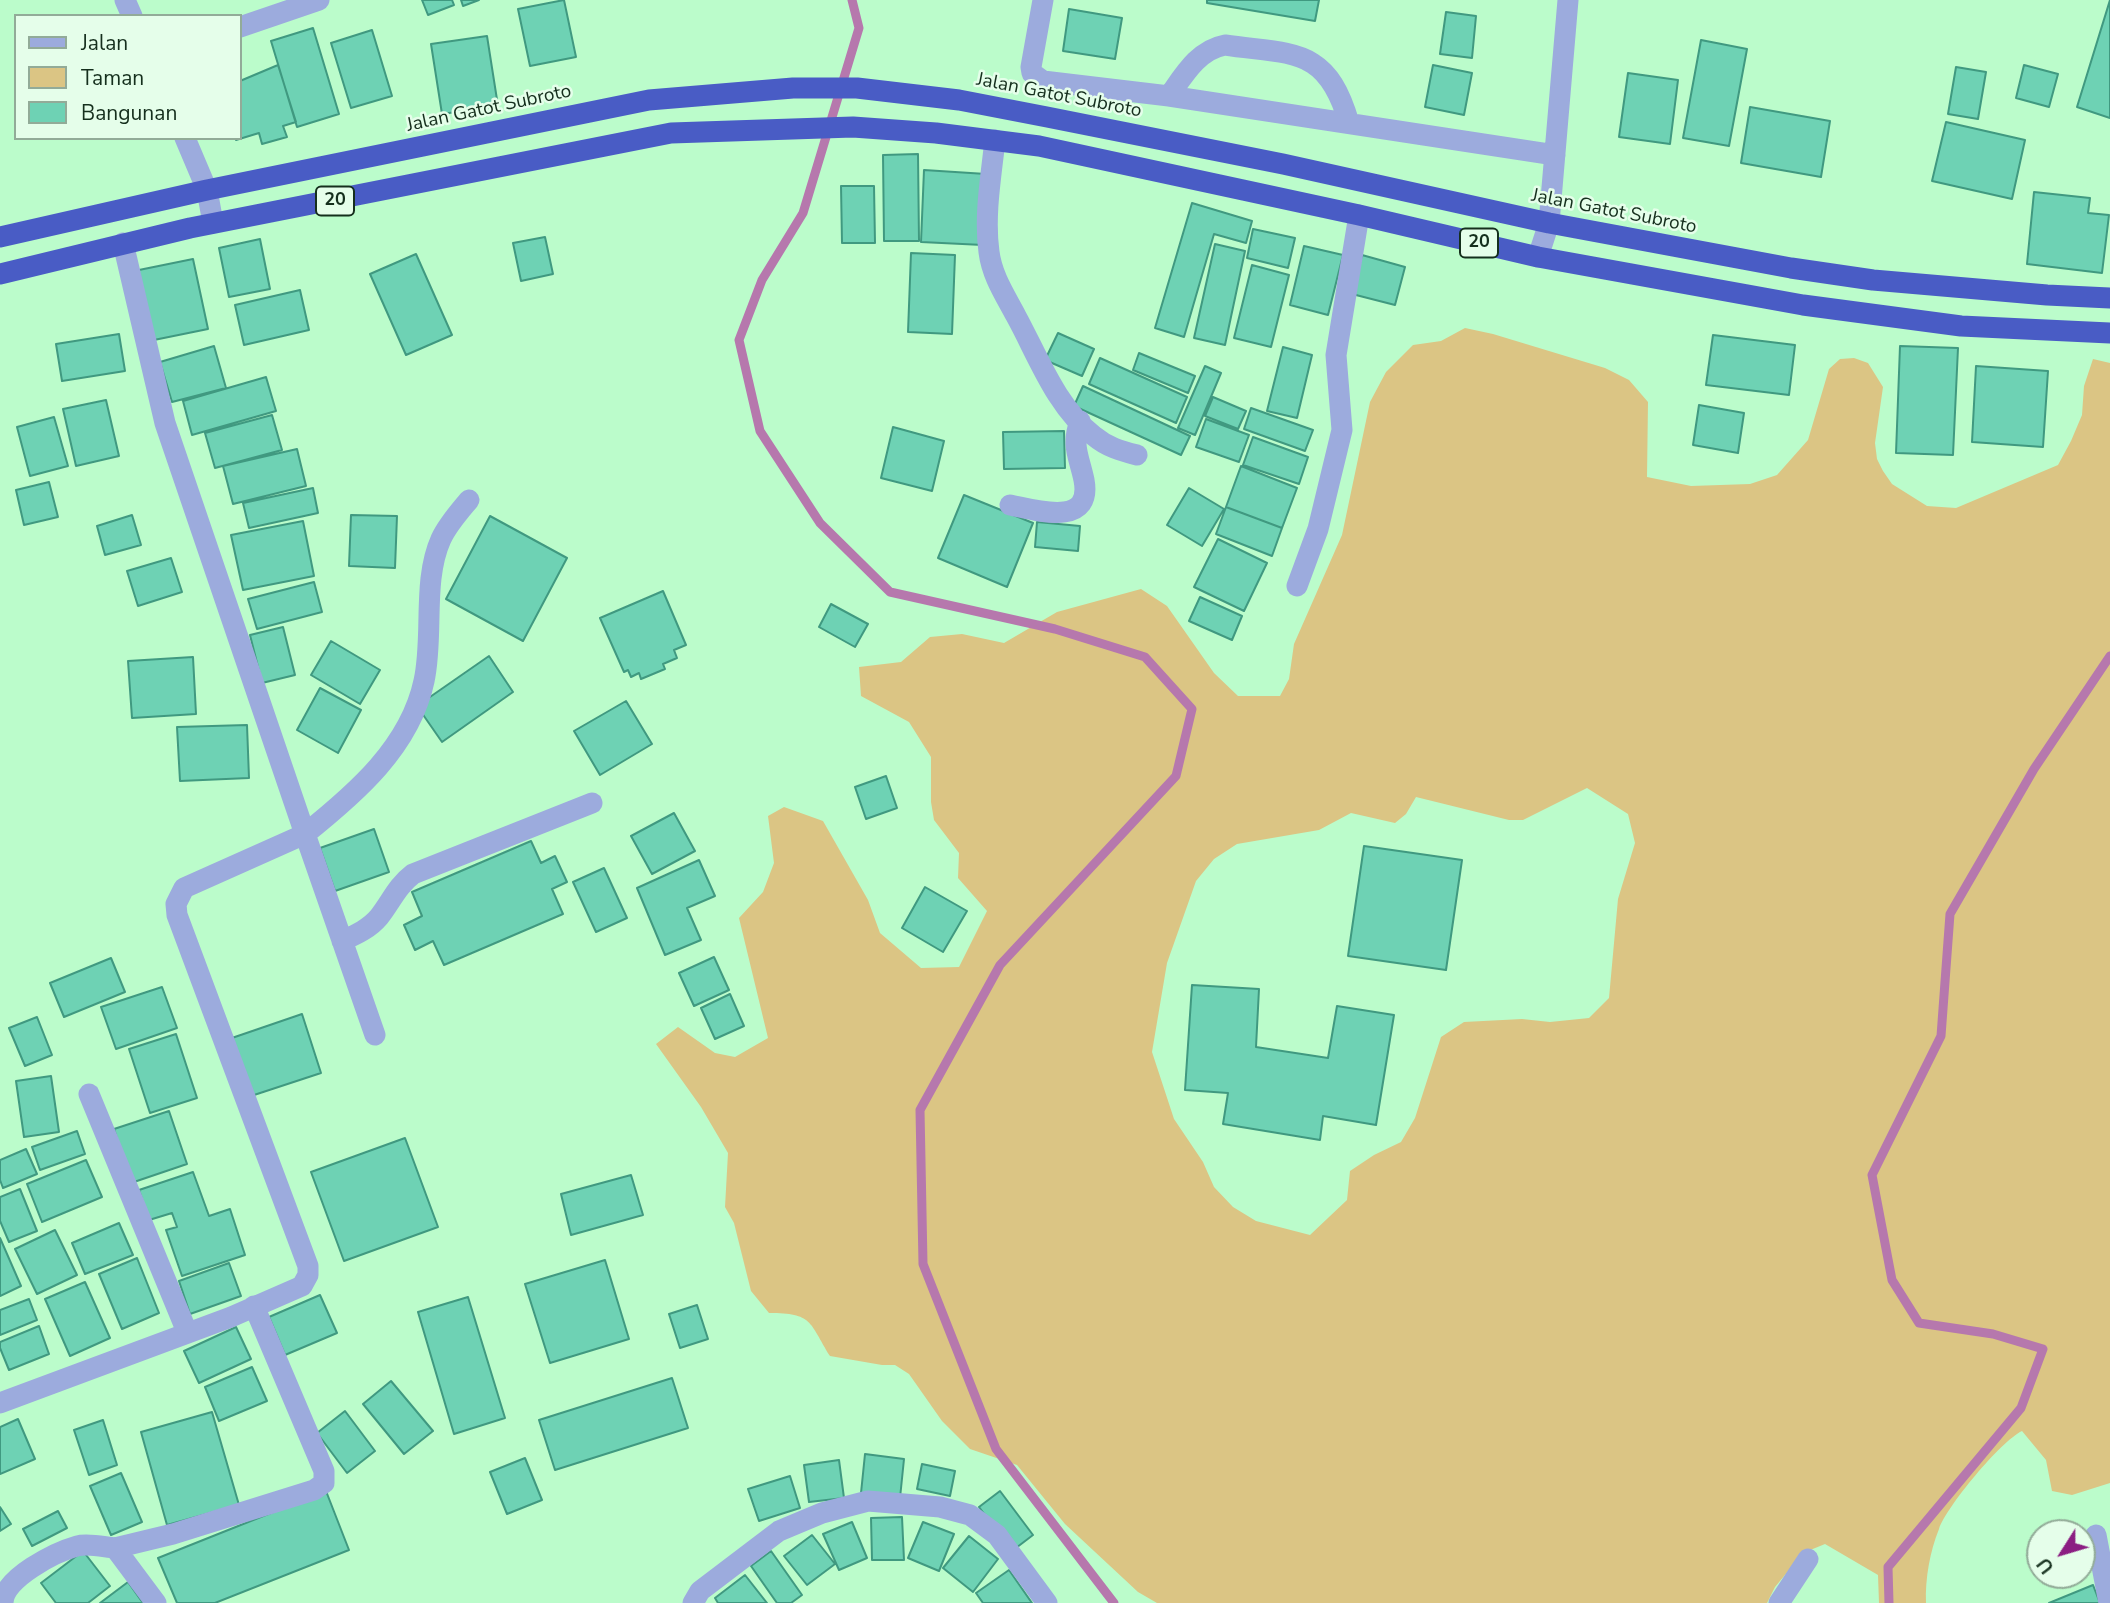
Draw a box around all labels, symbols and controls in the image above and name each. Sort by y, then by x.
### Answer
legend [14,14,242,140]
text: Jalan [81,29,128,57]
text: Taman [81,64,144,92]
street label: Jalan Gatot Subroto [975,69,1143,123]
street label: Jalan Gatot Subroto [405,80,573,138]
text: Bangunan [81,99,177,127]
street label: Jalan Gatot Subroto [1530,185,1698,239]
road number: 20 [316,186,354,216]
road number: 20 [1460,229,1498,258]
north arrow [2026,1519,2096,1589]
text: U [2031,1552,2060,1579]

